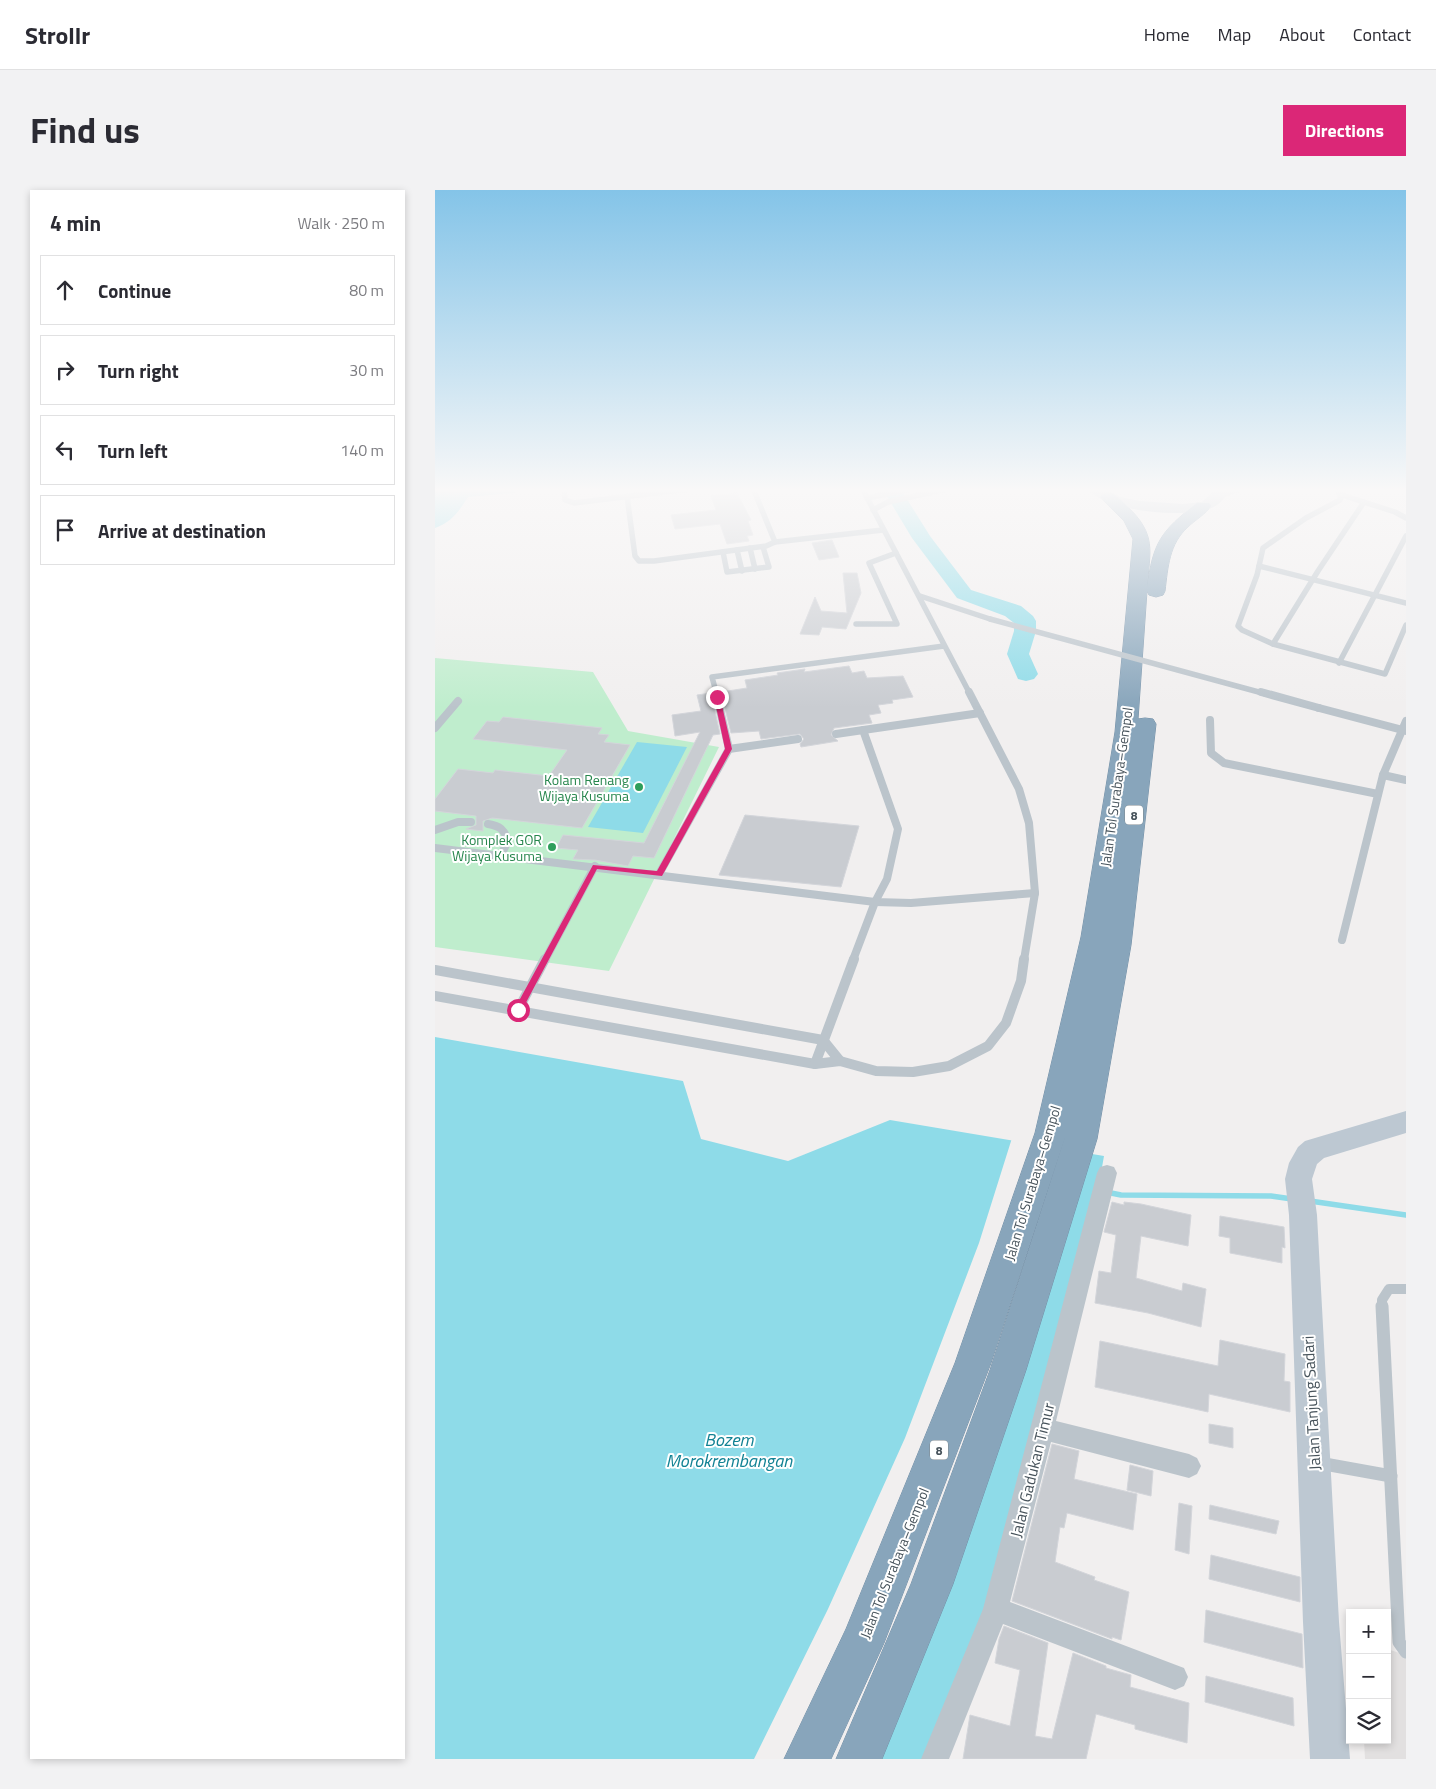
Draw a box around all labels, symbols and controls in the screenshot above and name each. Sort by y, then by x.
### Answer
text: Strollr [25,17,90,53]
text: Home [1144,21,1190,48]
text: Map [1218,21,1251,48]
text: About [1279,21,1325,48]
text: Contact [1353,21,1411,48]
text: Find us [30,103,140,157]
button: Directions [1283,105,1406,156]
text: 4 min [50,207,101,239]
text: Walk · 250 m [297,211,385,235]
icon: ahead [51,276,79,304]
text: Continue [98,276,171,305]
text: 80 m [349,278,384,302]
icon: right [51,356,79,384]
text: Turn right [98,356,179,385]
text: 30 m [349,358,384,382]
icon: left [51,436,79,464]
text: Turn left [98,436,168,465]
text: 140 m [340,438,384,462]
icon: arrive [51,516,79,544]
text: Arrive at destination [98,516,266,545]
route end [706,686,729,709]
street label: Jalan Tol Surabaya–Gempol [1094,706,1138,868]
place label: Kolam Renang Wijaya Kusuma [539,769,629,806]
marker: Kolam Renang Wijaya Kusuma [633,781,645,793]
road number: 8 [1125,806,1143,824]
place label: Komplek GOR Wijaya Kusuma [452,829,542,866]
marker: Komplek GOR Wijaya Kusuma [546,841,558,853]
route start [507,999,530,1022]
street label: Jalan Tol Surabaya–Gempol [998,1103,1066,1263]
street label: Jalan Tanjung Sadari [1295,1335,1327,1471]
street label: Jalan Gadukan Timur [1004,1400,1060,1540]
water label: Bozem Morokrembangan [666,1426,793,1474]
road number: 8 [930,1440,948,1460]
street label: Jalan Tol Surabaya–Gempol [854,1485,934,1641]
map controls [1346,1609,1391,1744]
button: + [1346,1609,1391,1654]
button: − [1346,1654,1391,1699]
button: layers [1346,1699,1391,1744]

